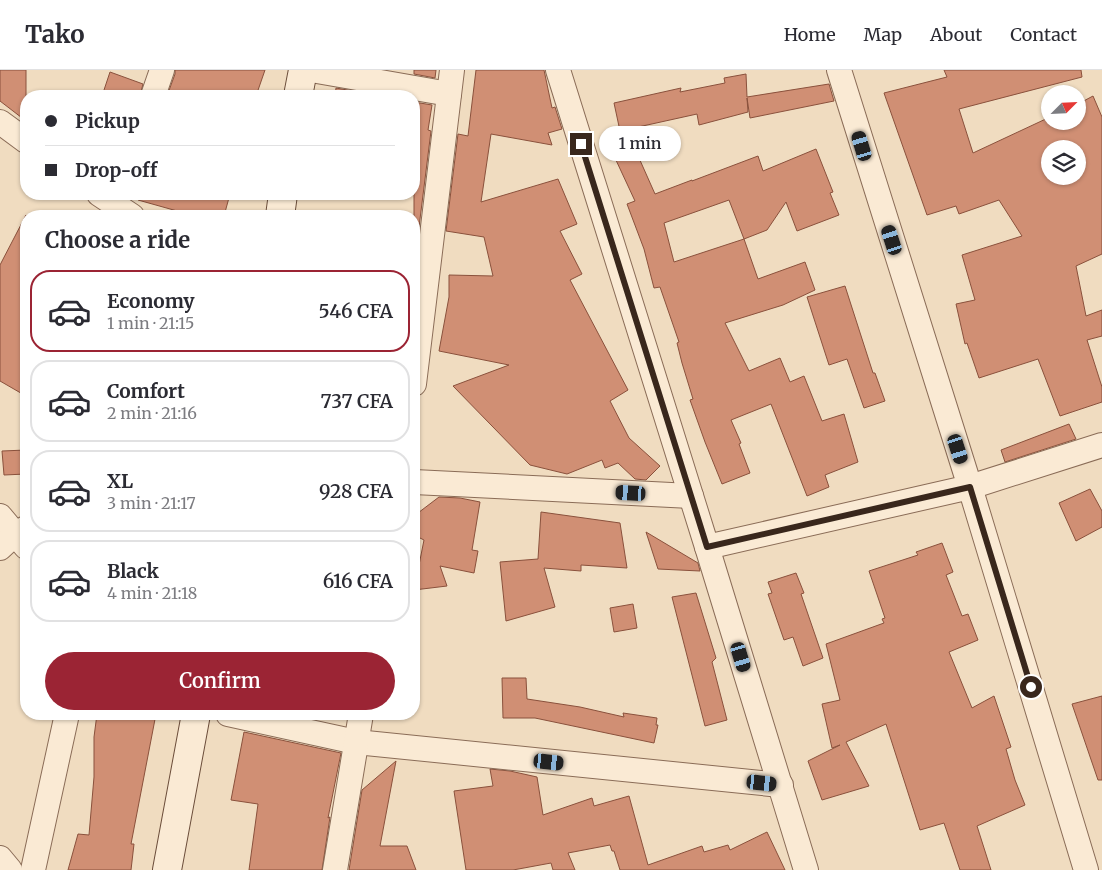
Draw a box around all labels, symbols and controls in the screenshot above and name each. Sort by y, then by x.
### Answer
text: Tako [25,19,85,50]
text: Home [784,23,836,46]
text: Map [864,23,902,46]
text: About [930,23,982,46]
text: Contact [1010,23,1077,46]
north arrow [1041,85,1086,130]
map controls [1041,85,1086,185]
text: Pickup [75,109,140,133]
callout: 1 min [598,126,681,162]
car [850,129,873,163]
route end [570,133,592,155]
text: 1 min [618,133,662,153]
button: layers [1041,140,1086,185]
text: Drop-off [75,158,157,182]
car [880,223,903,257]
text: Choose a ride [45,226,190,254]
icon: car [47,289,92,334]
text: Economy [107,289,195,313]
text: 546 CFA [318,299,393,323]
text: 1 min · 21:15 [107,313,194,333]
icon: car [47,379,92,424]
text: Comfort [107,379,185,403]
text: 737 CFA [321,389,393,413]
text: 2 min · 21:16 [107,403,197,423]
car [946,432,969,466]
icon: car [47,469,92,514]
text: XL [107,469,133,493]
text: 928 CFA [319,479,393,503]
car [615,485,646,501]
text: 3 min · 21:17 [107,493,196,513]
icon: car [47,559,92,604]
text: Black [107,559,159,583]
text: 616 CFA [323,569,393,593]
text: 4 min · 21:18 [107,583,197,603]
car [729,640,752,674]
button: Confirm [45,652,395,710]
route start [1020,676,1042,698]
car [533,753,564,771]
car [746,774,777,792]

